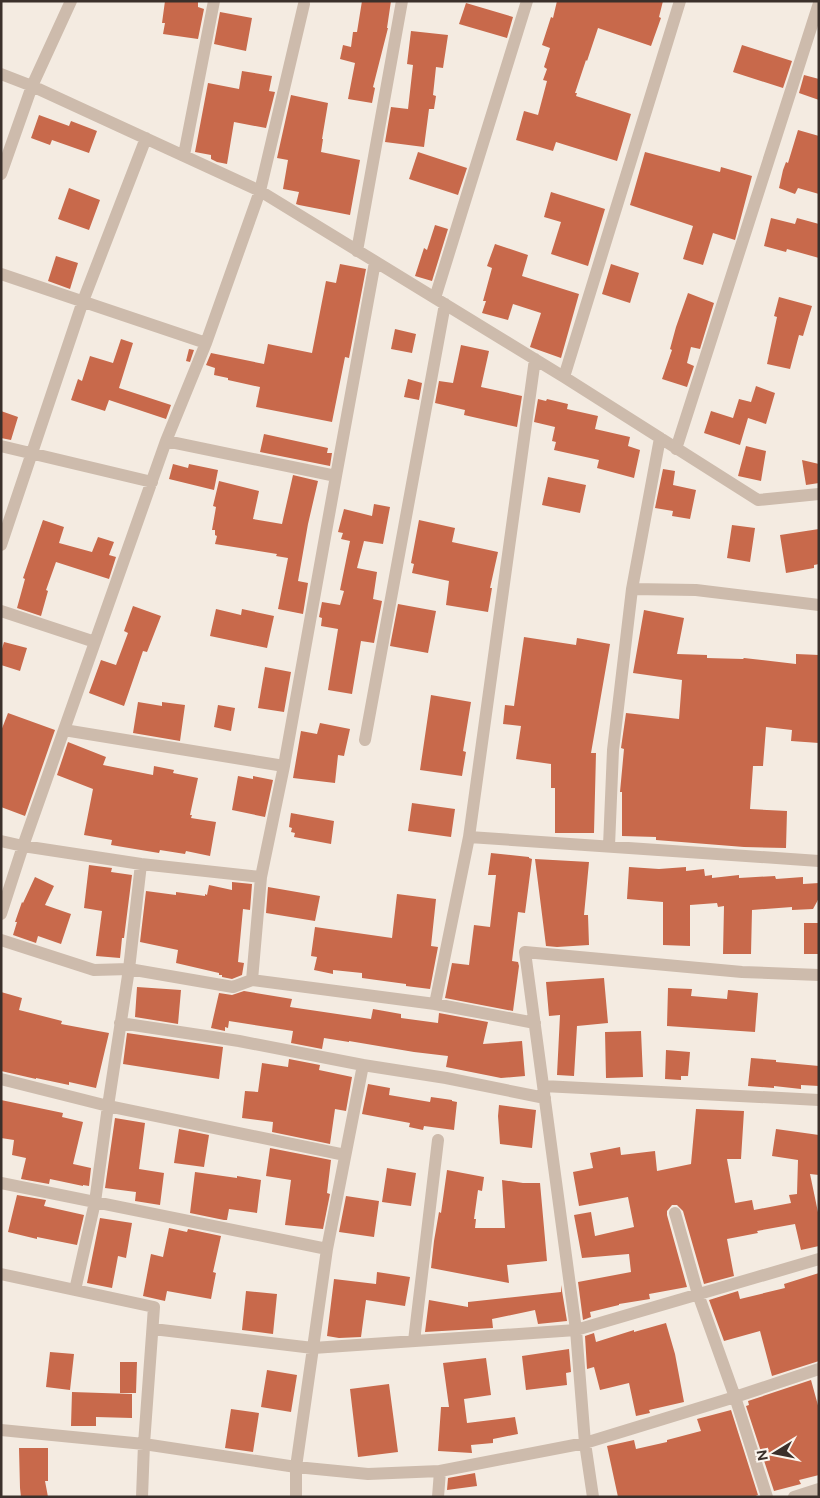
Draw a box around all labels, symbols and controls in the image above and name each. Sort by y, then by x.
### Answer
north arrow [750,1428,800,1478]
text: N [753,1448,772,1462]

